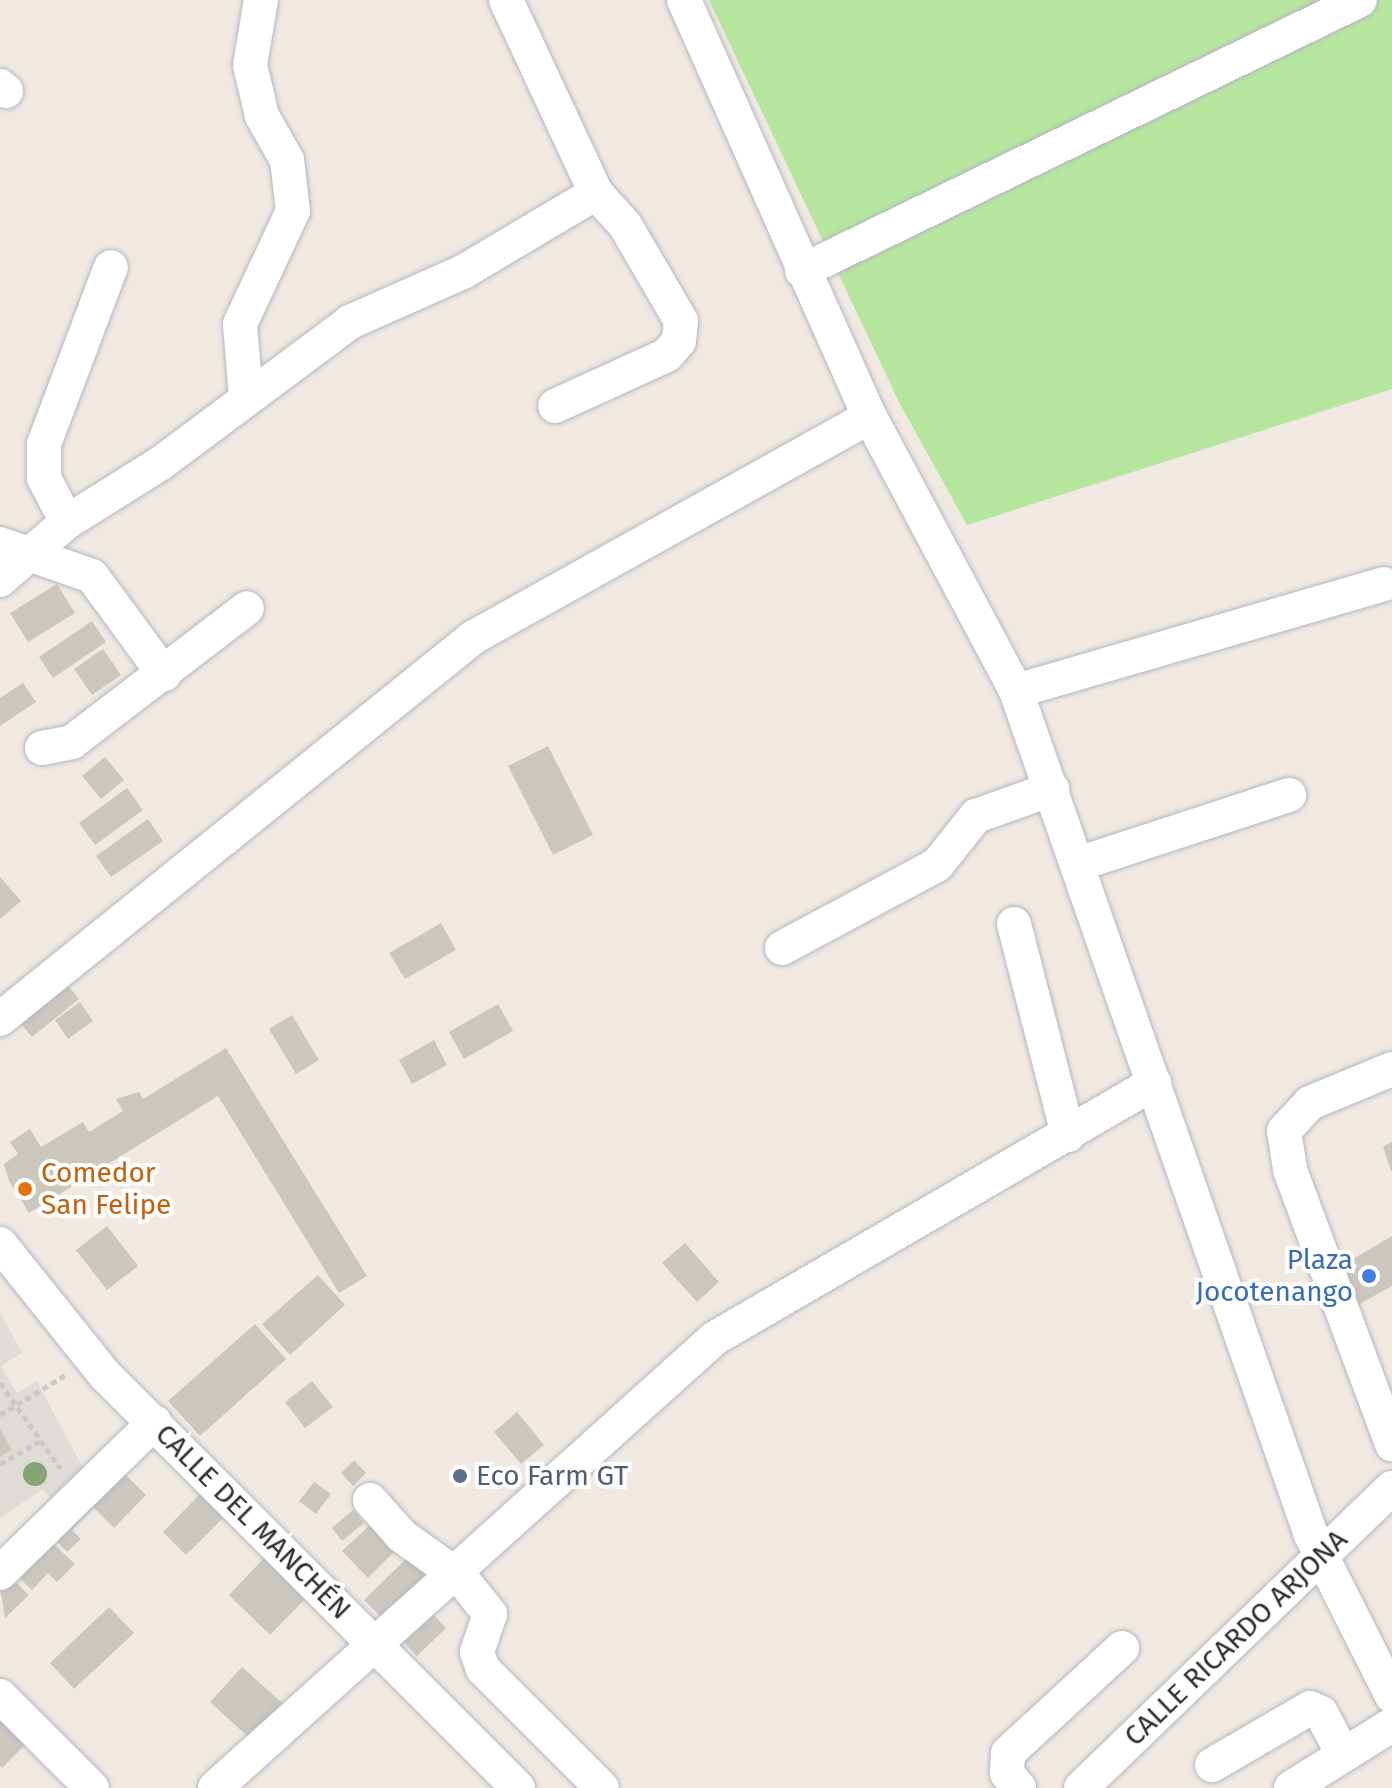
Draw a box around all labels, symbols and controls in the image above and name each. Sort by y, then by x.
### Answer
place label: Comedor San Felipe [41,1156,171,1222]
marker: Comedor San Felipe [16,1180,34,1198]
place label: Plaza Jocotenango [1195,1243,1353,1309]
marker: Plaza Jocotenango [1360,1267,1378,1285]
street label: CALLE DEL MANCHÉN [148,1417,358,1627]
place label: Eco Farm GT [476,1459,628,1493]
marker: Eco Farm GT [451,1467,469,1485]
street label: CALLE RICARDO ARJONA [1118,1523,1354,1753]

